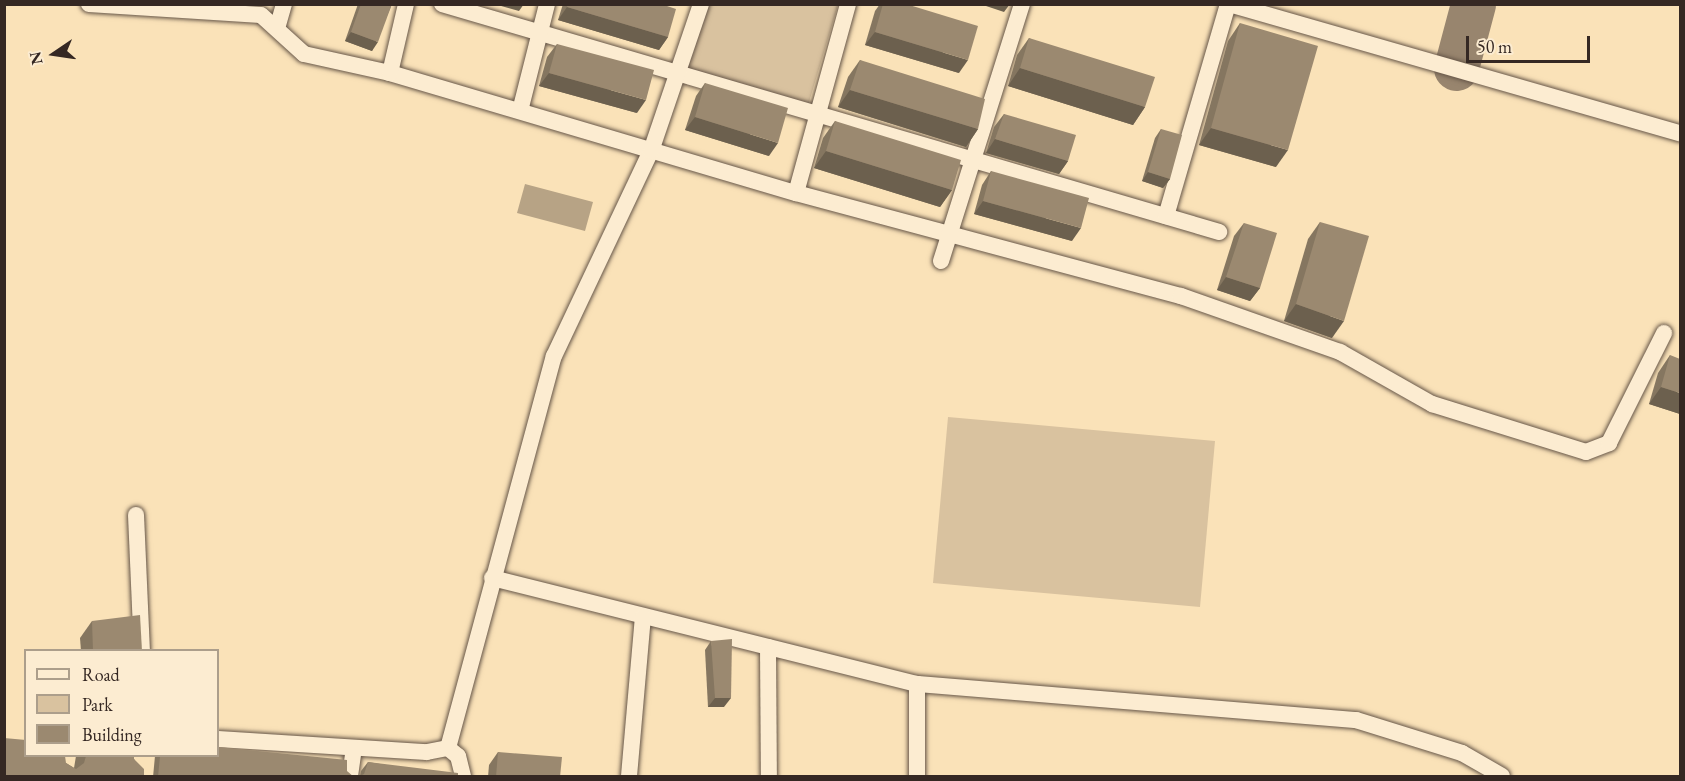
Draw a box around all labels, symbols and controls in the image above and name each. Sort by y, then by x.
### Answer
north arrow [24,24,84,84]
scale bar [1469,24,1594,62]
text: 50 m [1477,35,1512,58]
text: N [24,49,48,67]
legend [24,649,219,757]
text: Road [82,663,120,686]
text: Park [82,693,113,716]
text: Building [82,723,142,746]

